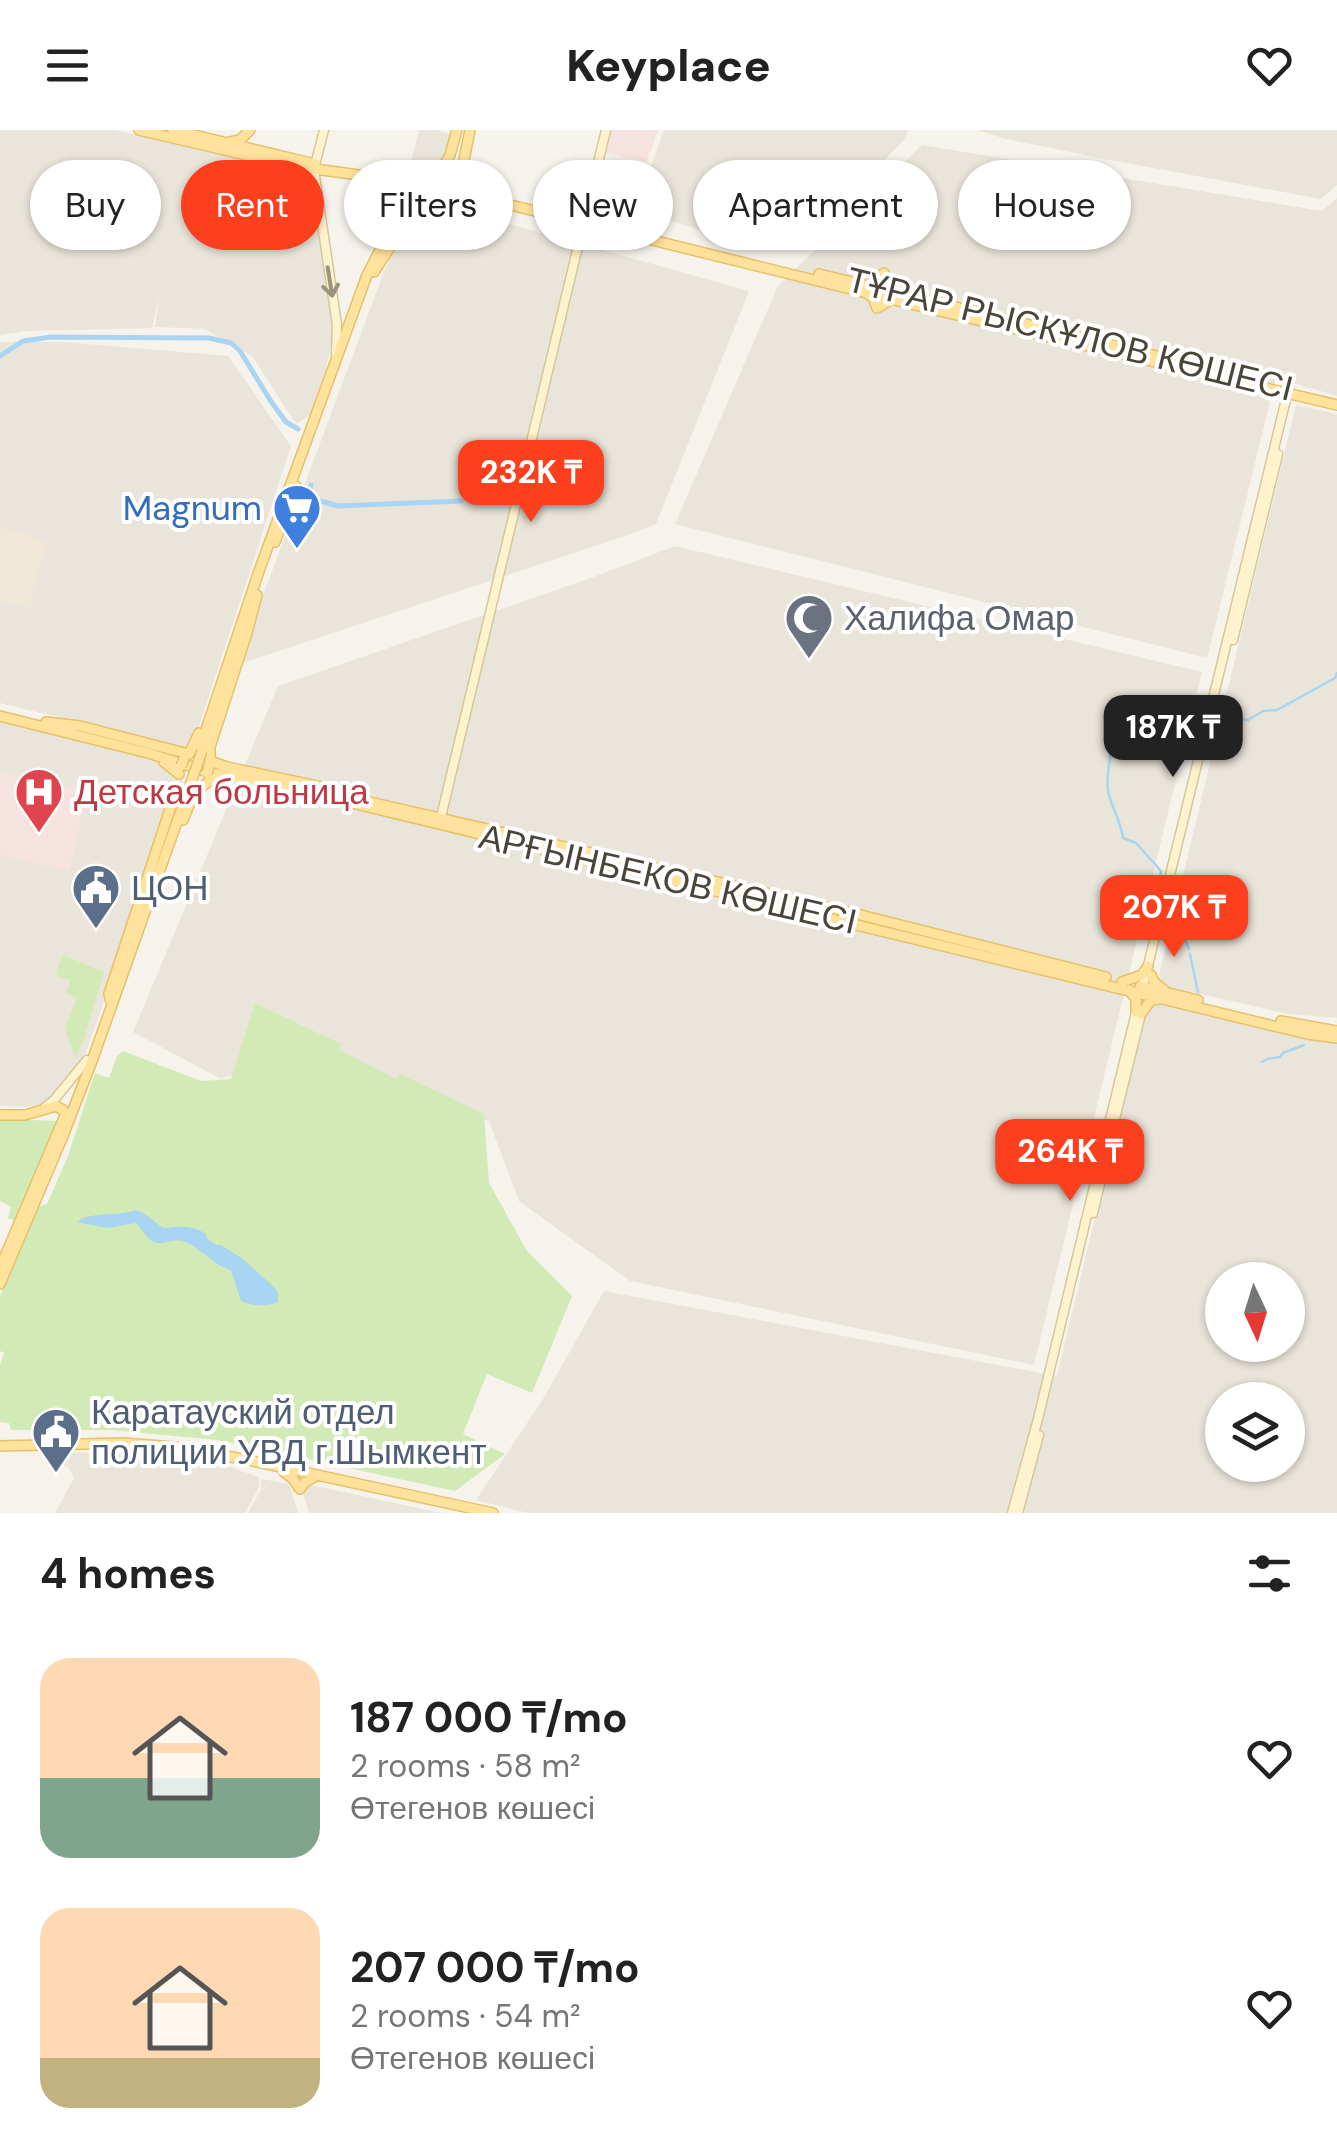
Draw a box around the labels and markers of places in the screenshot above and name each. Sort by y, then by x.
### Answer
pin: 232K ₸ [450,440,612,525]
supermarket icon: Magnum [271,482,323,550]
place label: Magnum [123,485,262,531]
mosque icon: Халифа Омар [783,592,835,660]
place label: Халифа Омар [844,595,1075,641]
pin: 187K ₸ [1092,695,1254,780]
hospital icon: Детская больница [13,766,65,834]
place label: Детская больница [74,769,369,815]
public building icon: ЦОН [70,862,122,930]
place label: ЦОН [131,865,209,911]
pin: 207K ₸ [1093,875,1255,960]
pin: 264K ₸ [989,1119,1151,1204]
place label: Каратауский отдел полиции УВД г.Шымкент [91,1389,486,1475]
public building icon: Каратауский отдел полиции УВД г.Шымкент [30,1406,82,1474]

